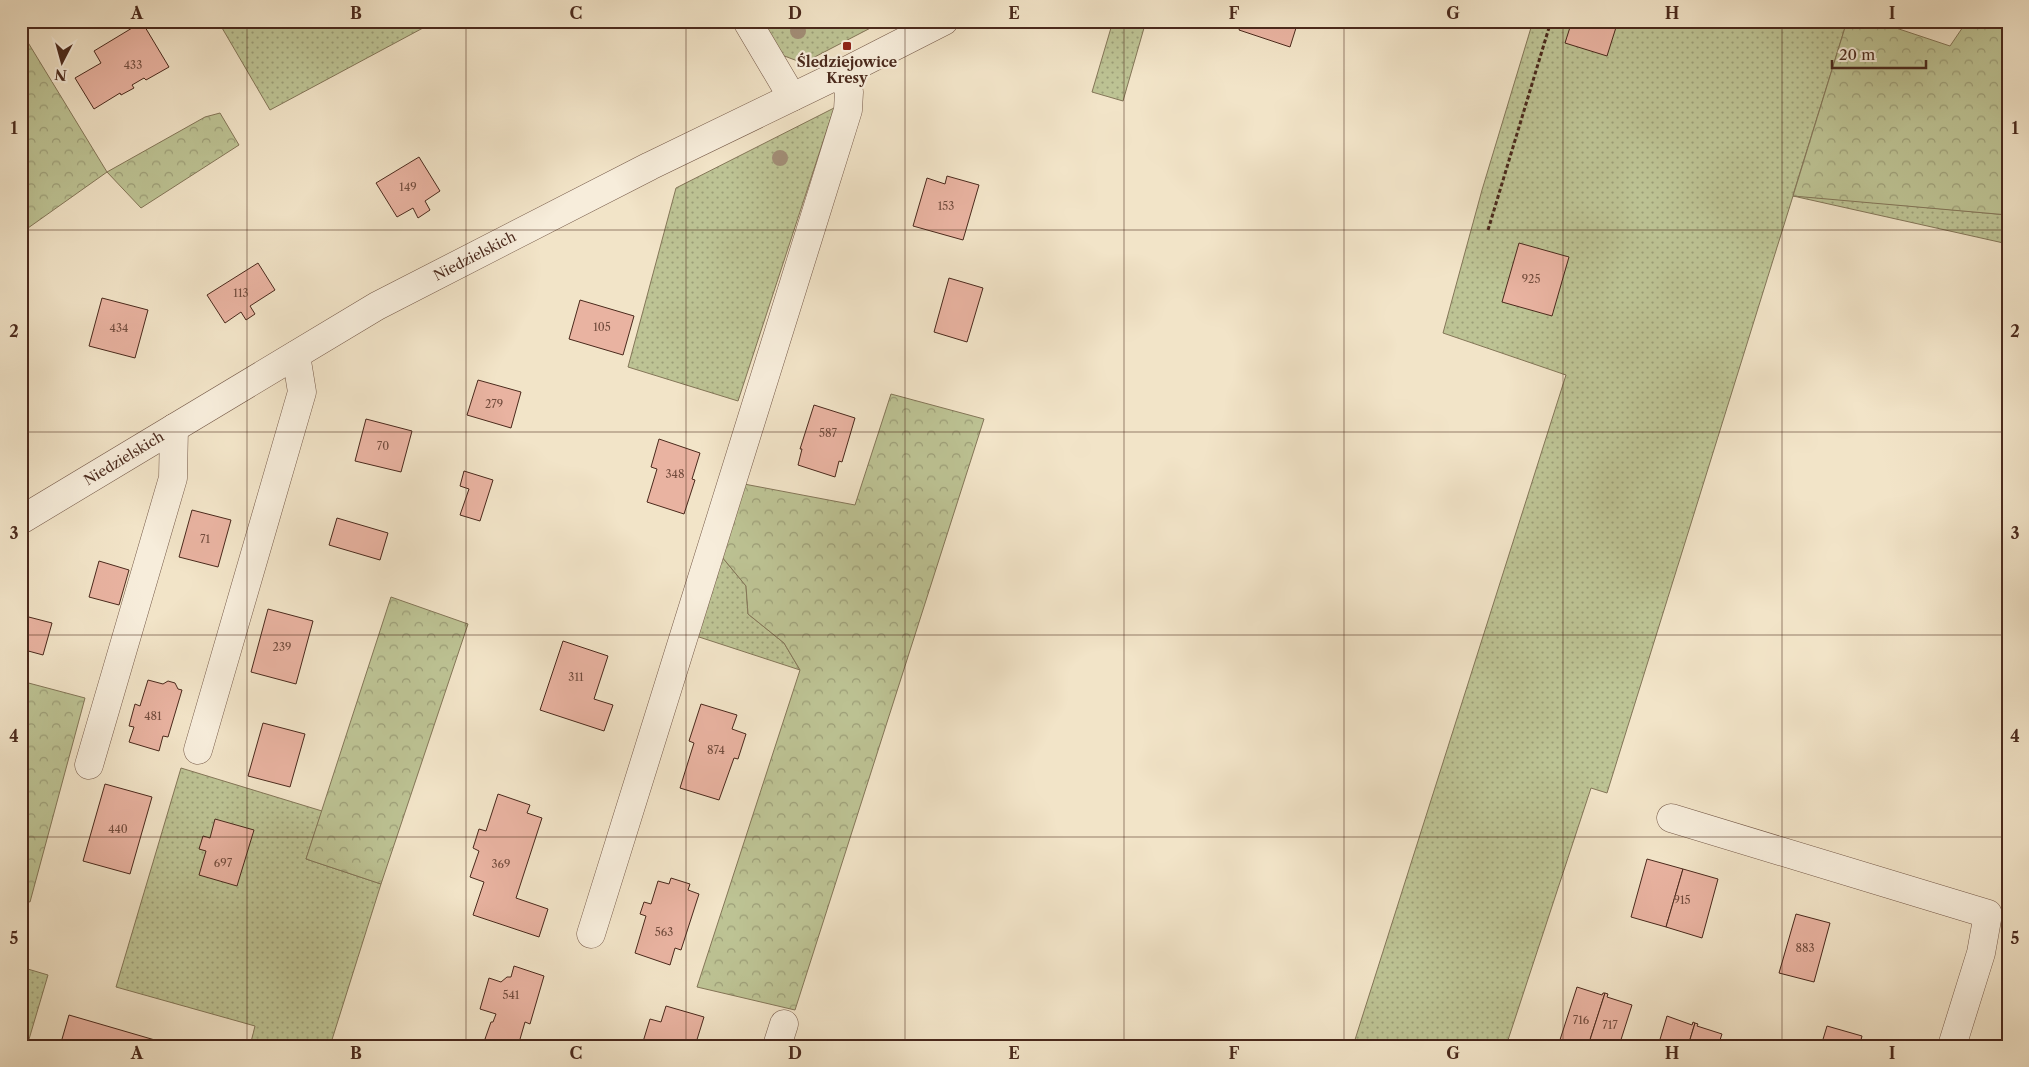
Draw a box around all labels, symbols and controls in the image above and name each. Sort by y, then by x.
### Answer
text: A [130,3,144,23]
text: B [350,3,362,23]
text: C [570,3,582,23]
text: D [788,3,802,23]
text: E [1008,3,1020,23]
text: F [1229,3,1240,23]
text: G [1446,3,1460,23]
text: H [1665,3,1679,23]
text: I [1889,3,1896,23]
north arrow [38,38,88,88]
scale bar [1832,38,1925,70]
marker: Śledziejowice Kresy [841,40,853,52]
text: 20 m [1839,45,1875,64]
place label: Śledziejowice Kresy [797,52,897,87]
house number: 433 [124,58,142,72]
text: N [54,65,68,85]
text: 1 [10,118,18,138]
text: 1 [2011,118,2019,138]
house number: 149 [399,180,417,194]
house number: 153 [938,199,954,213]
street label: Niedzielskich [430,227,519,285]
house number: 925 [1522,272,1540,286]
house number: 113 [233,286,249,300]
house number: 105 [593,320,611,334]
text: 2 [9,321,19,341]
house number: 434 [110,321,128,335]
text: 2 [2010,321,2020,341]
house number: 279 [485,397,503,411]
house number: 587 [819,426,838,440]
street label: Niedzielskich [81,427,167,489]
house number: 70 [377,439,389,453]
house number: 348 [666,467,684,481]
text: 3 [9,523,19,543]
text: 3 [2010,523,2020,543]
house number: 71 [200,532,210,546]
house number: 239 [273,640,291,654]
house number: 311 [568,670,584,684]
house number: 481 [144,709,162,723]
text: 4 [9,726,19,746]
text: 4 [2010,726,2020,746]
house number: 874 [707,743,725,757]
house number: 440 [108,822,128,836]
house number: 697 [214,856,233,870]
house number: 369 [492,857,510,871]
house number: 915 [1673,893,1691,907]
house number: 563 [655,925,673,939]
text: 5 [10,928,19,948]
text: 5 [2011,928,2020,948]
house number: 883 [1795,941,1815,955]
house number: 541 [503,988,520,1002]
house number: 716 [1573,1013,1590,1027]
house number: 717 [1602,1018,1618,1032]
text: A [130,1043,144,1063]
text: B [350,1043,362,1063]
text: C [570,1043,582,1063]
text: D [788,1043,802,1063]
text: E [1008,1043,1020,1063]
text: F [1229,1043,1240,1063]
text: G [1446,1043,1460,1063]
text: H [1665,1043,1679,1063]
text: I [1889,1043,1896,1063]

